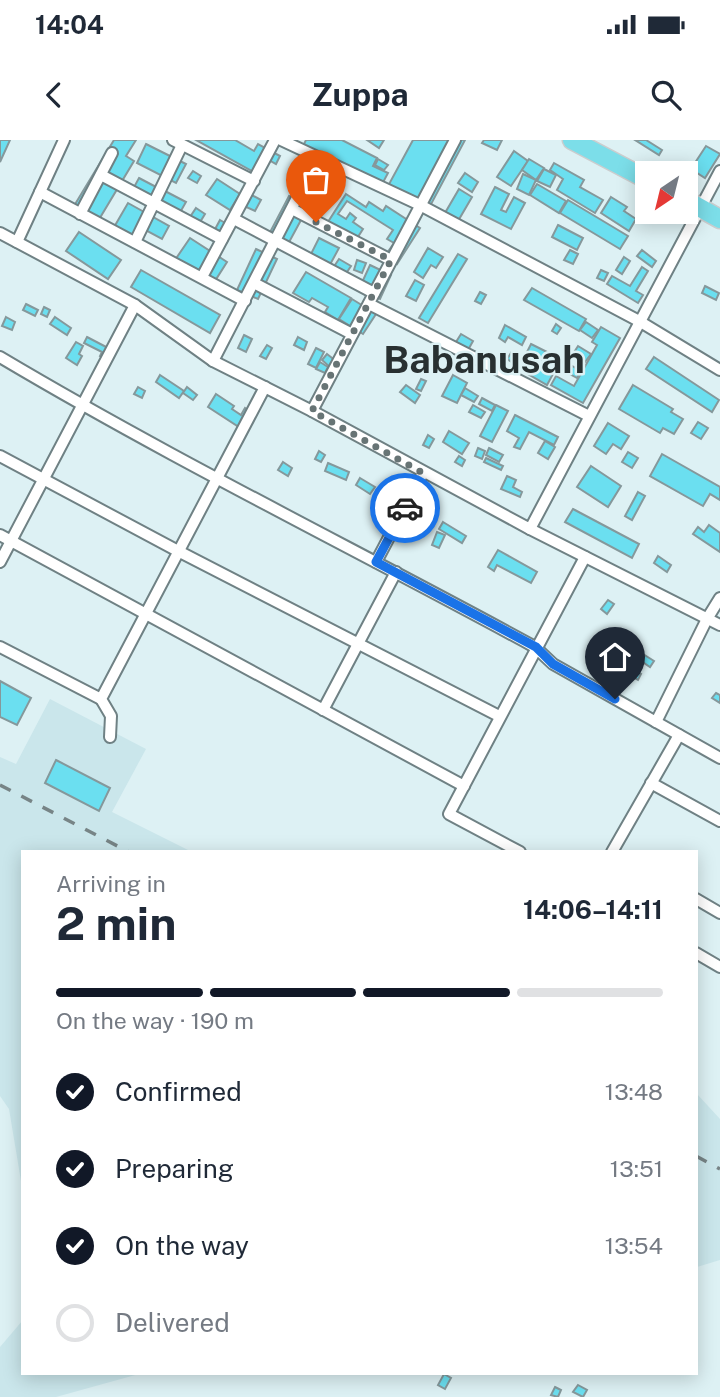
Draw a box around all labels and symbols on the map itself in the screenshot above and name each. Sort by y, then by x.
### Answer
pin [286,150,346,222]
north arrow [635,161,698,224]
district label: Babanusah [383,337,585,382]
courier [370,473,440,543]
pin [585,627,645,699]

